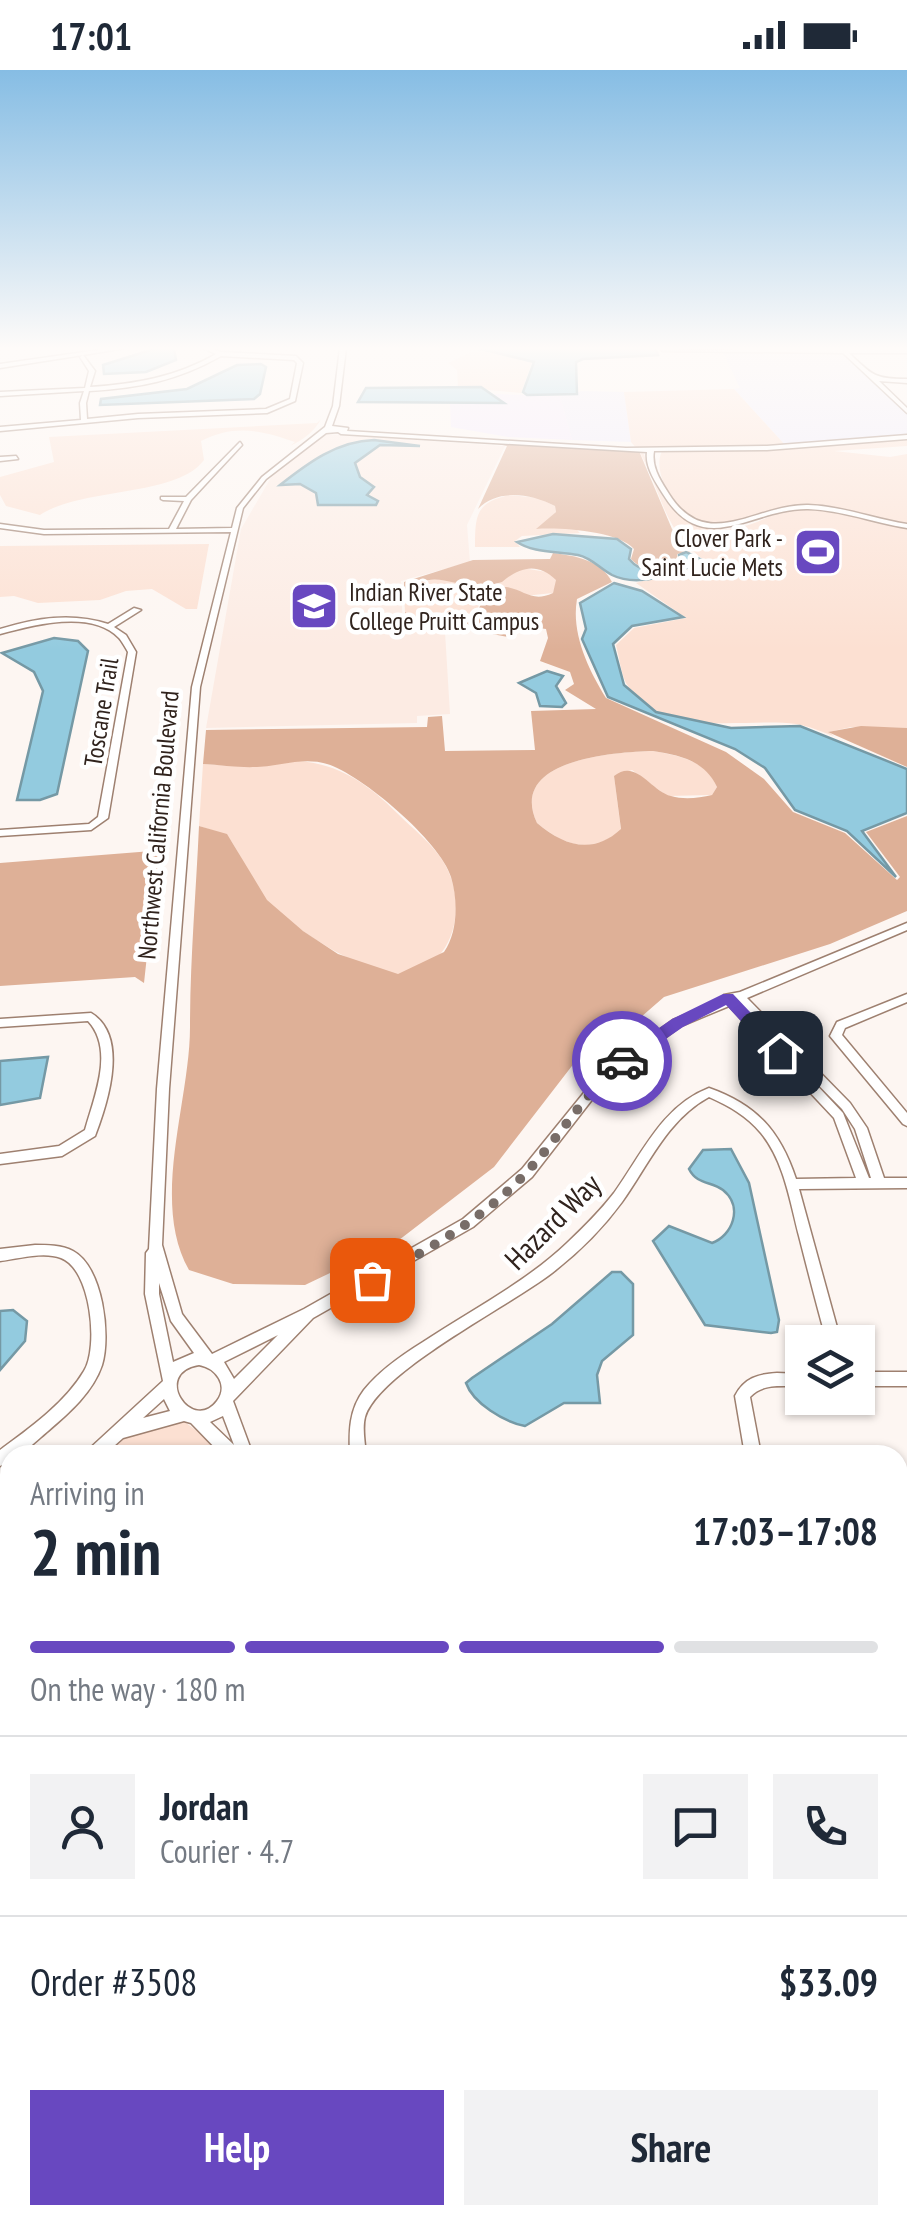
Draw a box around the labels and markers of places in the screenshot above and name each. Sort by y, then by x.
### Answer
place label: Clover Park - Saint Lucie Mets [641,522,783,583]
sports icon: Clover Park - Saint Lucie Mets [792,526,844,578]
place label: Indian River State College Pruitt Campus [349,576,539,637]
school or university icon: Indian River State College Pruitt Campus [288,580,340,632]
pin [738,1011,823,1096]
pin [330,1238,415,1323]

